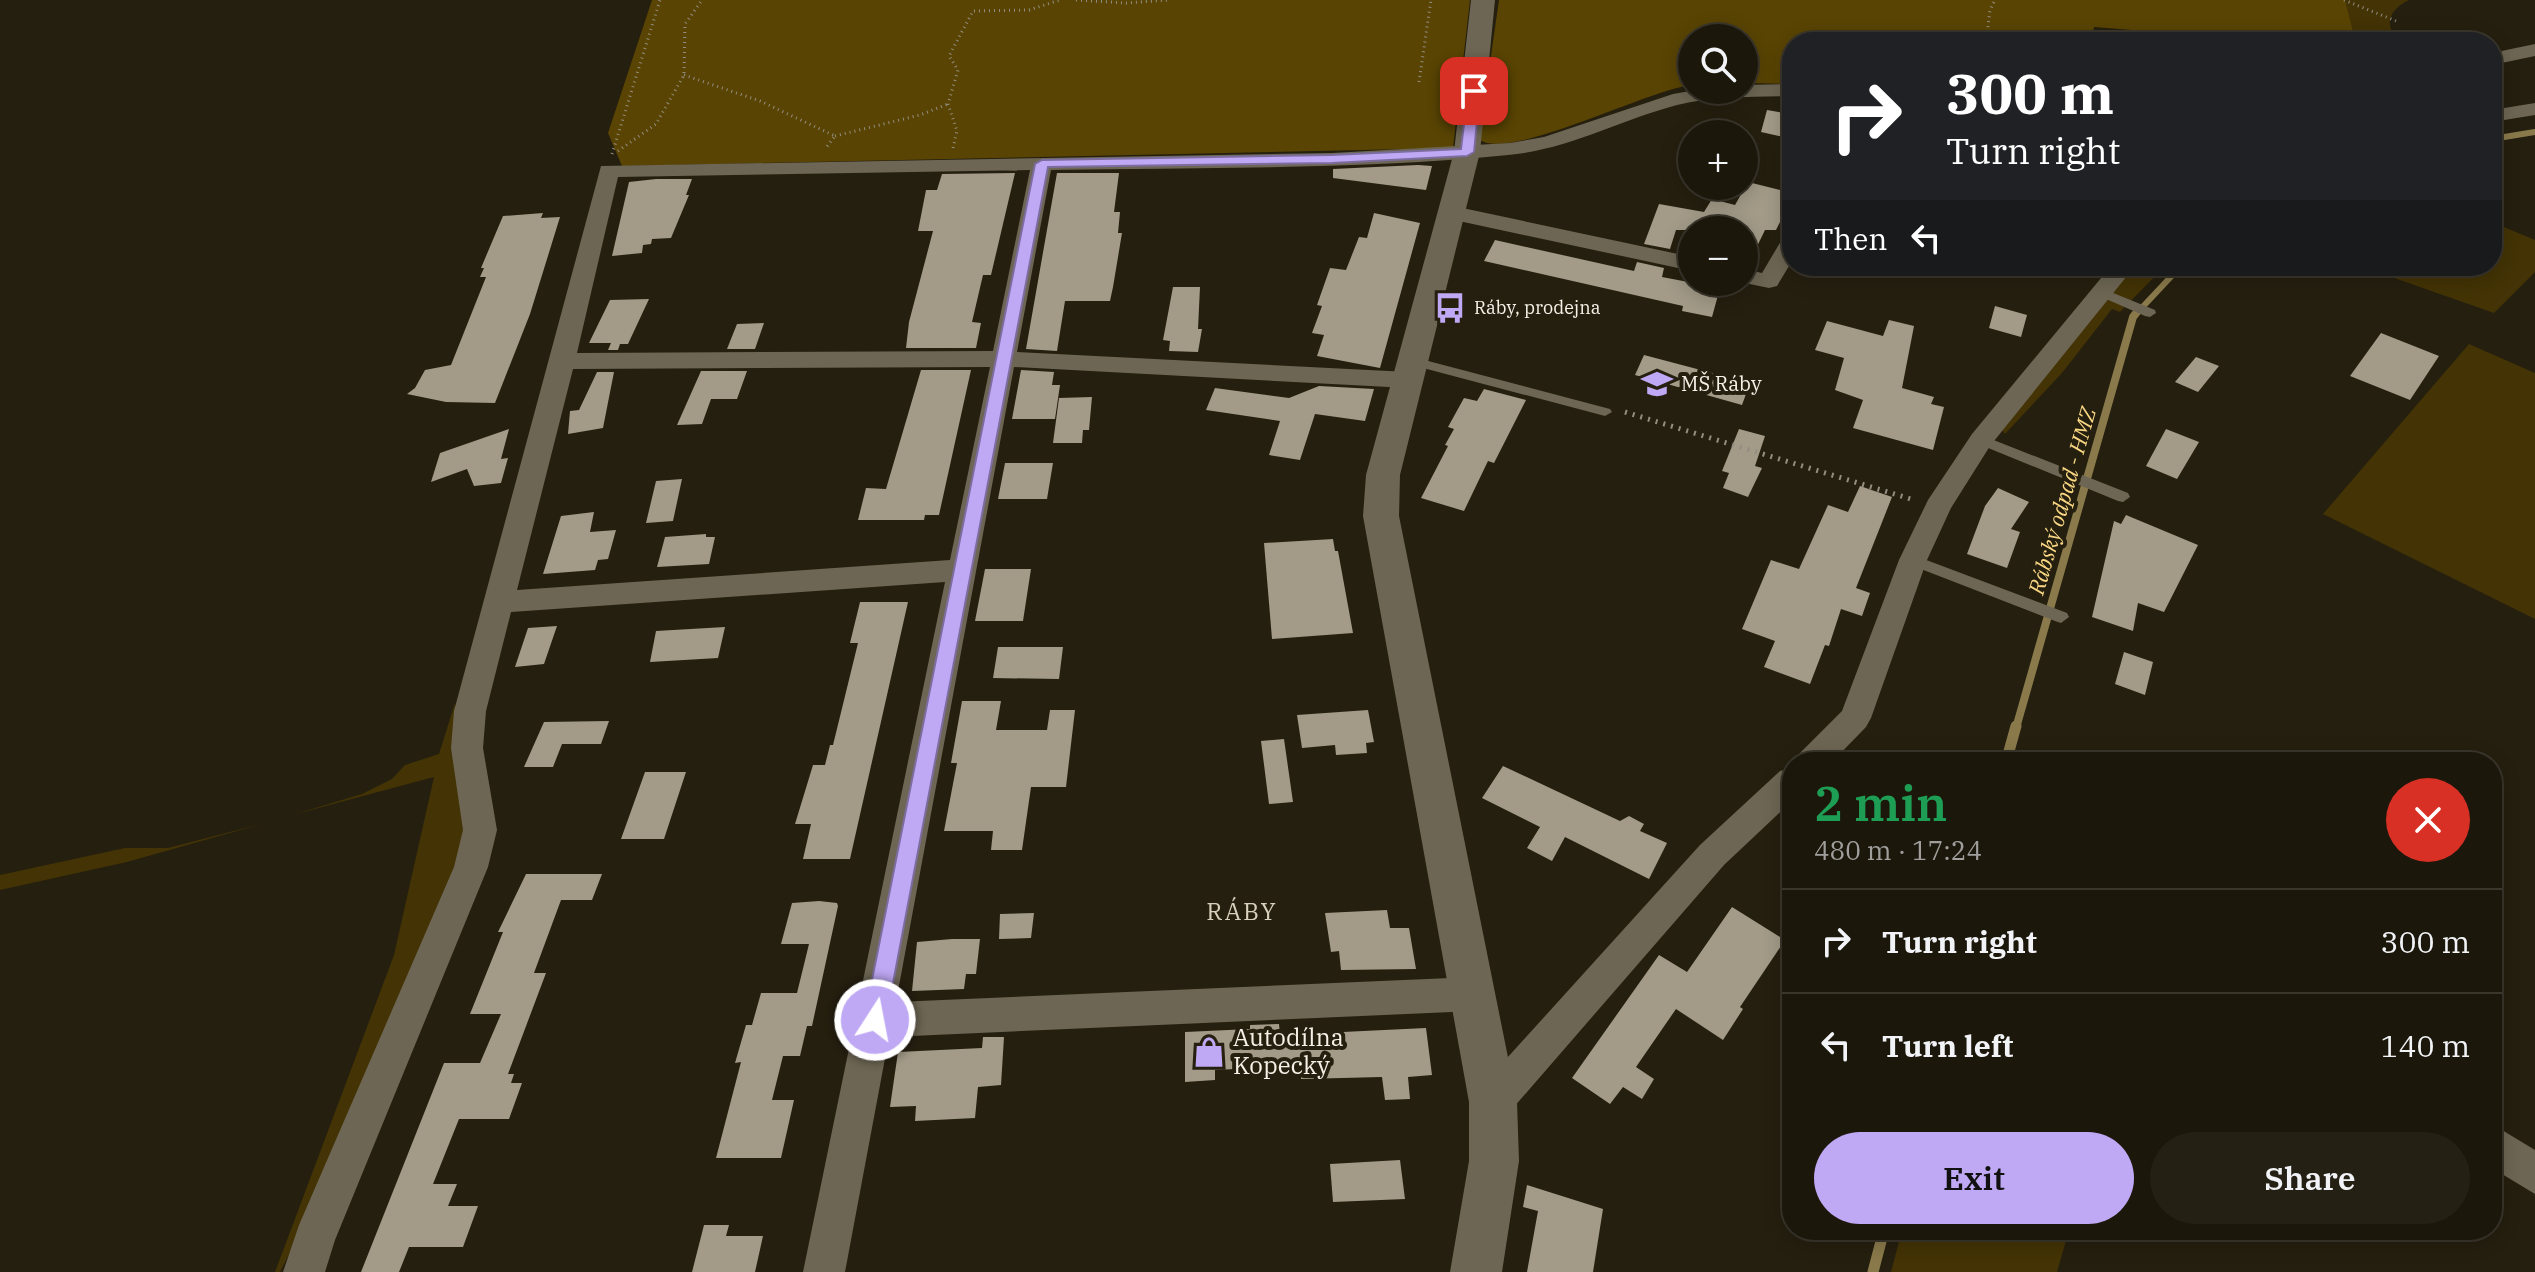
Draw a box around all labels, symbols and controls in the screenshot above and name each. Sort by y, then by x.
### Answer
map controls [1678,24,1758,296]
button: search [1678,24,1758,104]
pin [1440,57,1508,125]
text: 300 m [1946,57,2114,129]
icon: right [1814,64,1918,168]
icon: arrive [1452,69,1496,113]
button: + [1678,120,1758,200]
text: Turn right [1946,127,2120,174]
button: − [1678,216,1758,296]
icon: left [1904,216,1948,260]
text: Then [1814,219,1888,258]
bus stop icon: Ráby, prodejna [1433,291,1467,325]
place label: Ráby, prodejna [1474,296,1601,319]
school or university icon: MŠ Ráby [1640,367,1674,401]
place label: MŠ Ráby [1681,370,1762,397]
water label: Rábský odpad - HMZ [2021,403,2102,599]
text: 2 min [1814,772,1947,834]
button: close [2386,778,2470,862]
text: 480 m · 17:24 [1814,833,1982,867]
district label: RÁBY [1206,895,1278,927]
icon: right [1814,919,1858,963]
text: Turn right [1882,922,2037,961]
text: 300 m [2380,922,2470,961]
position arrow [833,978,917,1062]
place label: Autodílna Kopecký [1233,1021,1344,1081]
icon: left [1814,1023,1858,1067]
text: Turn left [1882,1026,2014,1065]
text: 140 m [2380,1026,2470,1065]
shop icon: Autodílna Kopecký [1192,1035,1226,1069]
button: Exit [1814,1132,2134,1224]
button: Share [2150,1132,2470,1224]

